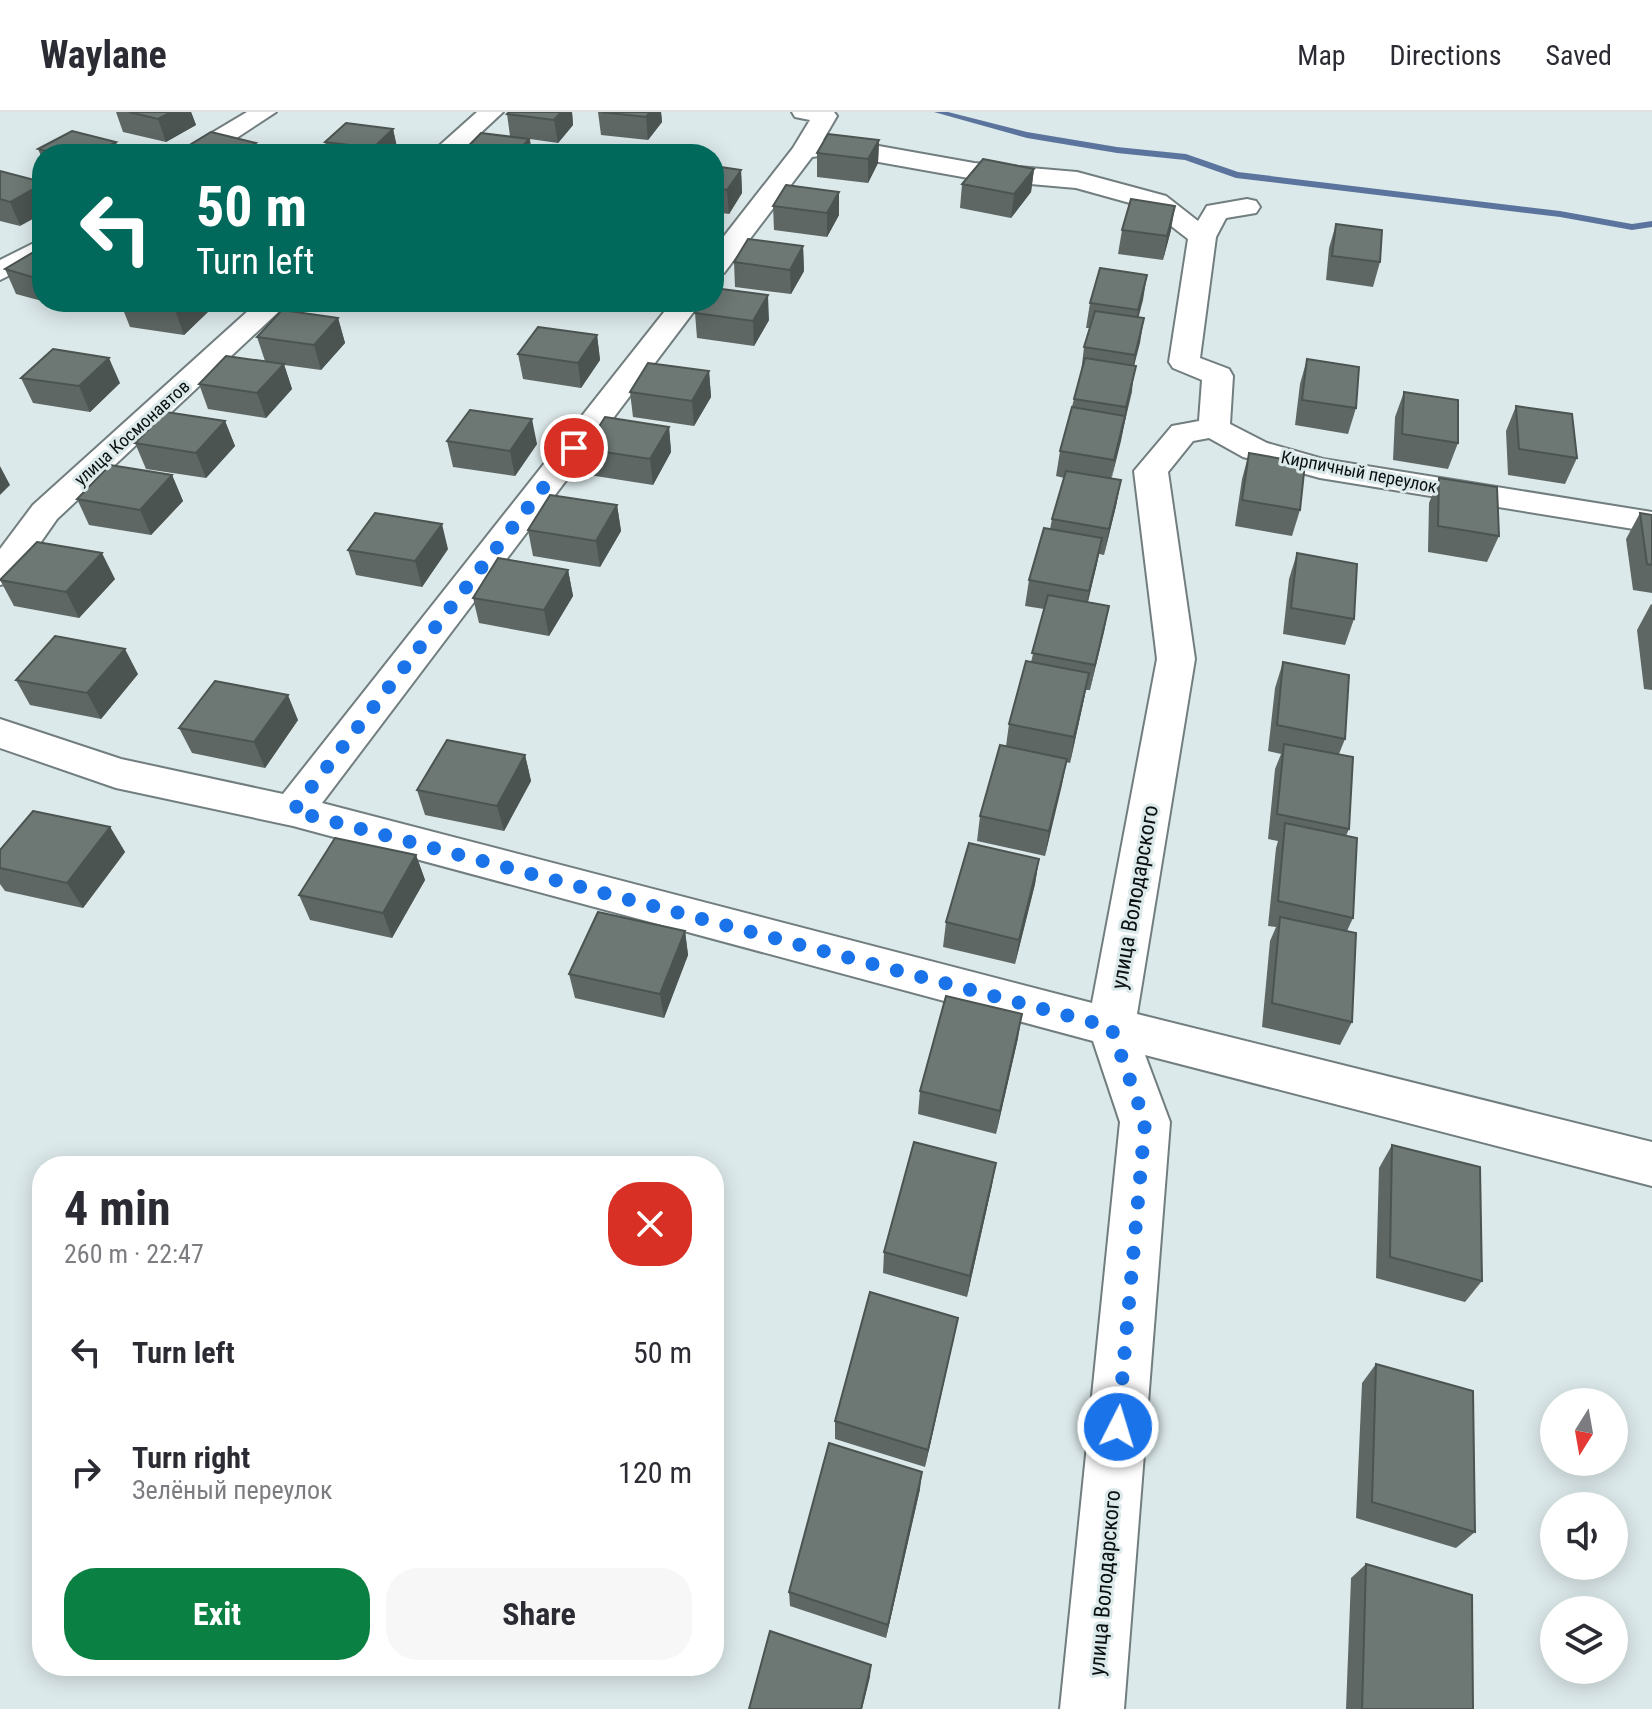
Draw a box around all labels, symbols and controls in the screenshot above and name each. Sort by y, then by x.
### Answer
text: Waylane [40,33,167,77]
text: Map [1297,39,1346,72]
text: Directions [1390,39,1501,72]
text: Saved [1545,39,1612,72]
text: 50 m [196,174,307,240]
icon: left [64,176,168,280]
text: Turn left [196,241,314,283]
street label: улица Космонавтов [70,375,194,490]
pin [540,414,608,482]
icon: arrive [552,426,596,470]
street label: Кирпичный переулок [1279,446,1439,497]
street label: улица Володарского [1106,803,1163,991]
text: 4 min [64,1180,171,1237]
button: close [608,1182,692,1266]
text: 260 m · 22:47 [64,1239,204,1269]
icon: left [64,1330,108,1374]
text: Turn left [132,1335,235,1370]
text: 50 m [633,1335,692,1370]
position arrow [1076,1385,1160,1469]
north arrow [1540,1388,1628,1476]
map controls [1540,1388,1628,1684]
text: Turn right [132,1440,250,1475]
icon: right [64,1450,108,1494]
text: 120 m [618,1455,692,1490]
text: Зелёный переулок [132,1475,333,1505]
street label: улица Володарского [1084,1489,1125,1677]
button: sound [1540,1492,1628,1580]
button: Exit [64,1568,370,1660]
button: Share [386,1568,692,1660]
button: layers [1540,1596,1628,1684]

